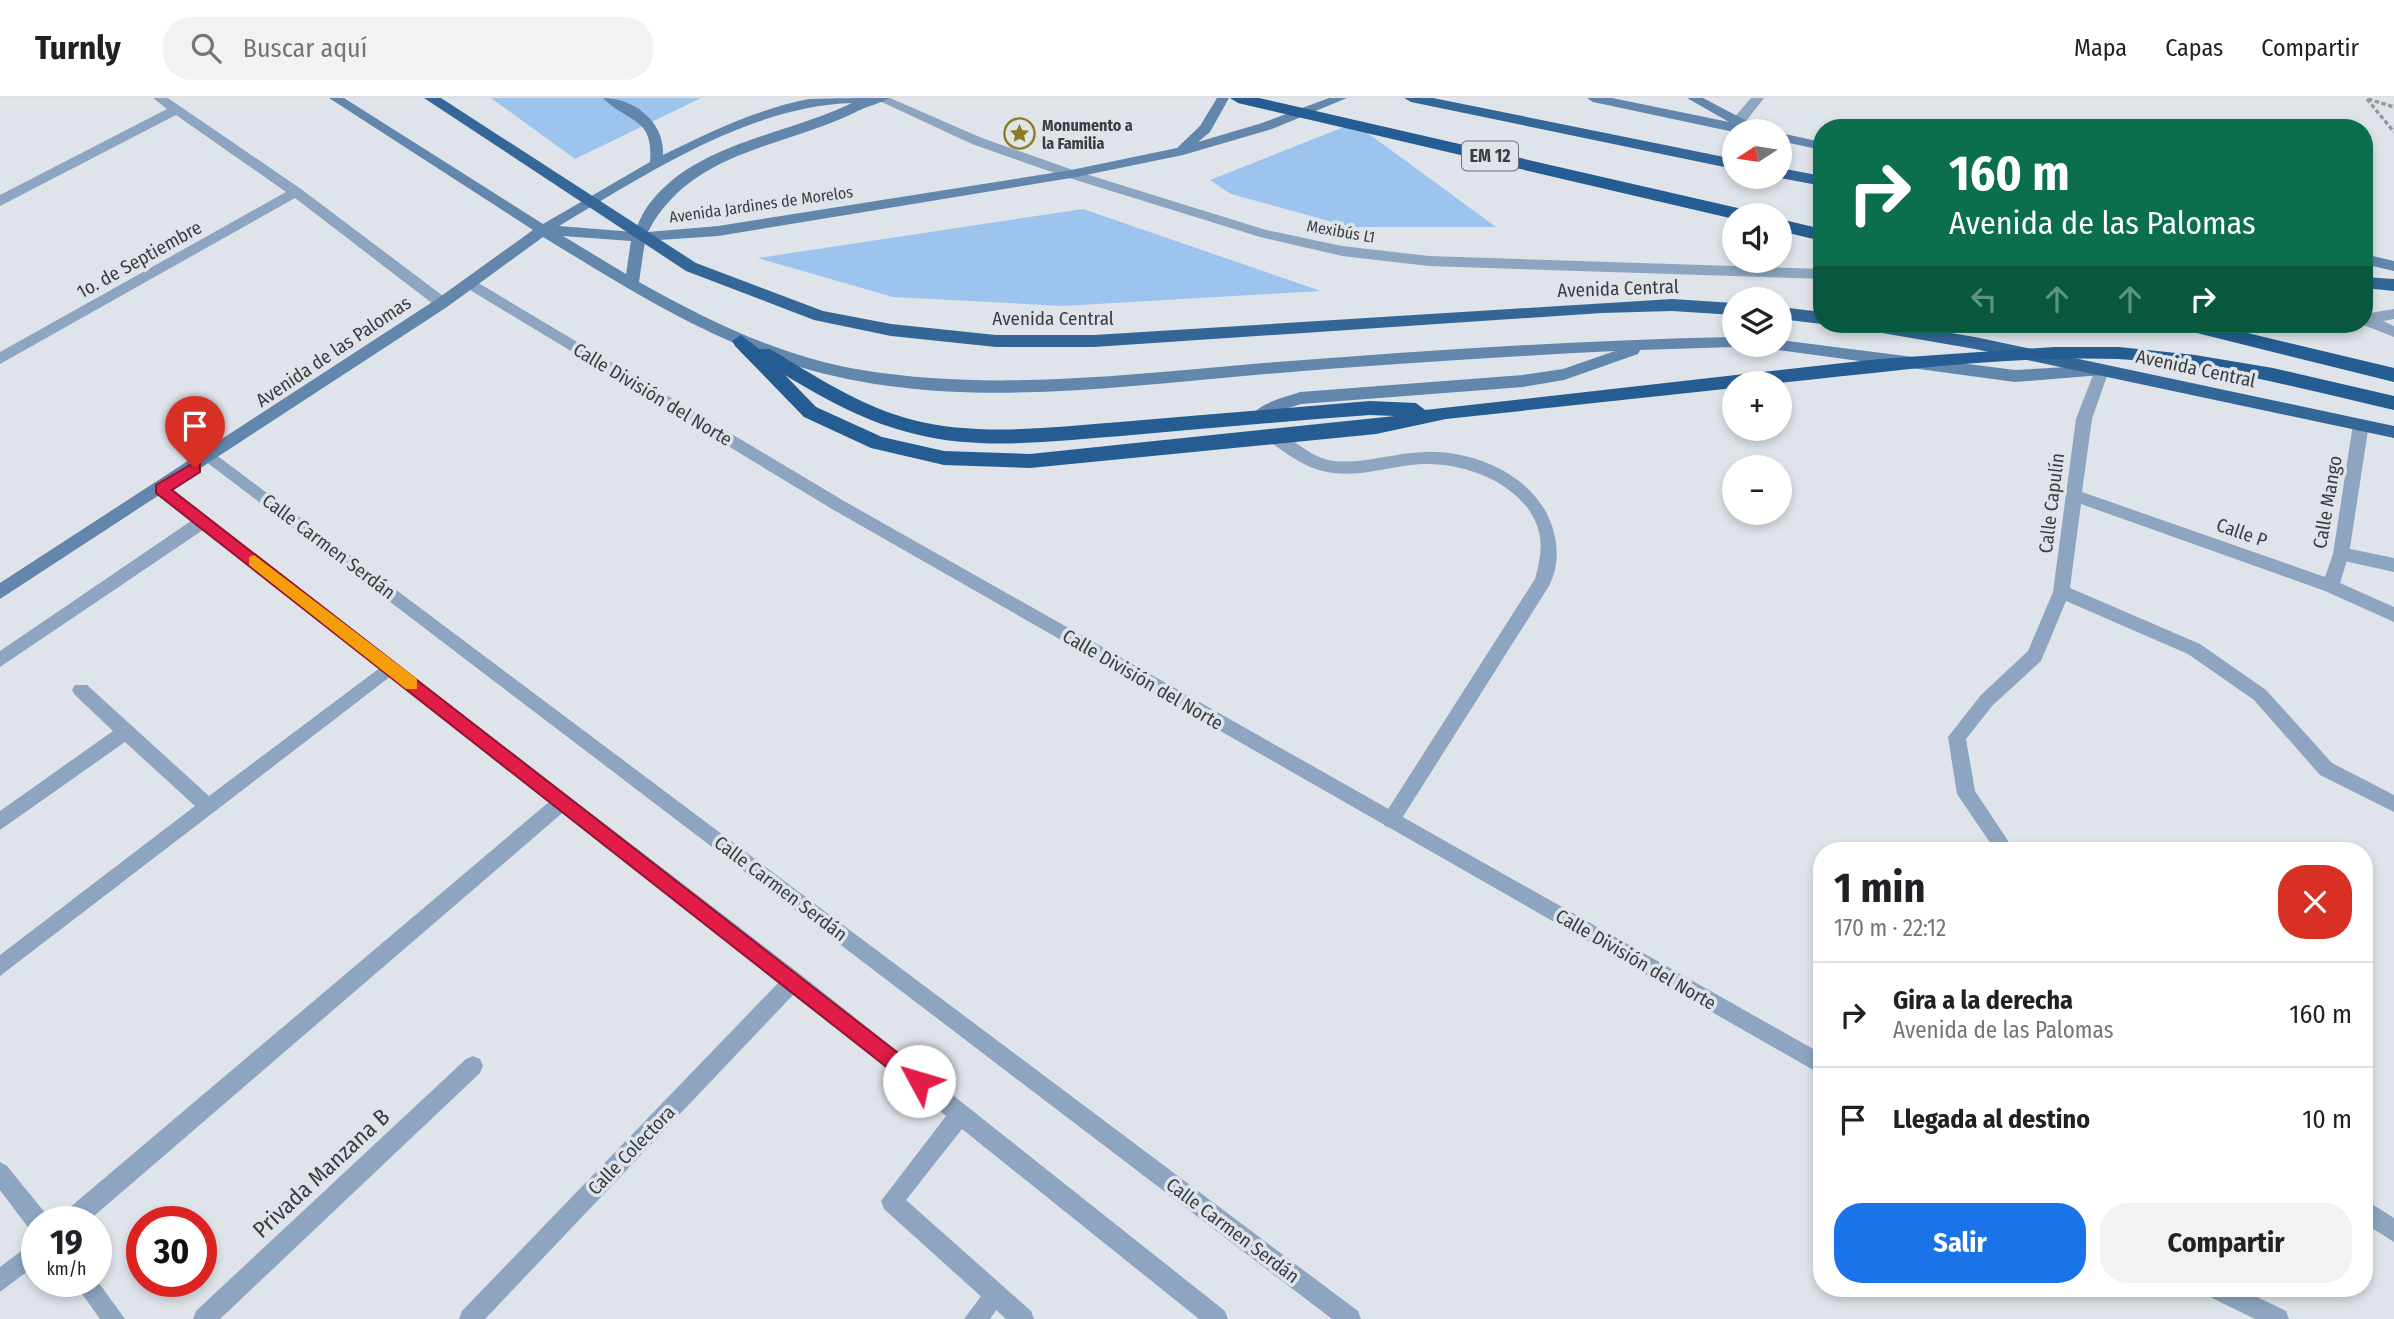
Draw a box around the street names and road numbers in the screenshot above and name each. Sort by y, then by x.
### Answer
road number: EM 12 [1462,142,1518,170]
street label: Avenida Jardines de Morelos [668,182,854,227]
street label: 1o. de Septiembre [73,216,206,303]
street label: Mexibús L1 [1305,216,1377,247]
street label: Avenida Central [1557,275,1679,302]
street label: Avenida de las Palomas [251,291,415,412]
street label: Avenida Central [992,307,1114,330]
street label: Calle División del Norte [569,338,736,451]
street label: Avenida Central [2134,345,2258,392]
street label: Calle Capulín [2034,452,2069,555]
street label: Calle Mango [2308,454,2347,550]
street label: Calle Carmen Serdán [258,489,400,604]
street label: Calle P [2213,513,2270,552]
street label: Calle División del Norte [1058,624,1227,735]
street label: Calle Carmen Serdán [710,831,852,946]
street label: Calle División del Norte [1551,904,1720,1015]
street label: Calle Colectora [583,1101,680,1200]
street label: Privada Manzana B [247,1102,395,1244]
street label: Calle Carmen Serdán [1162,1173,1304,1288]

